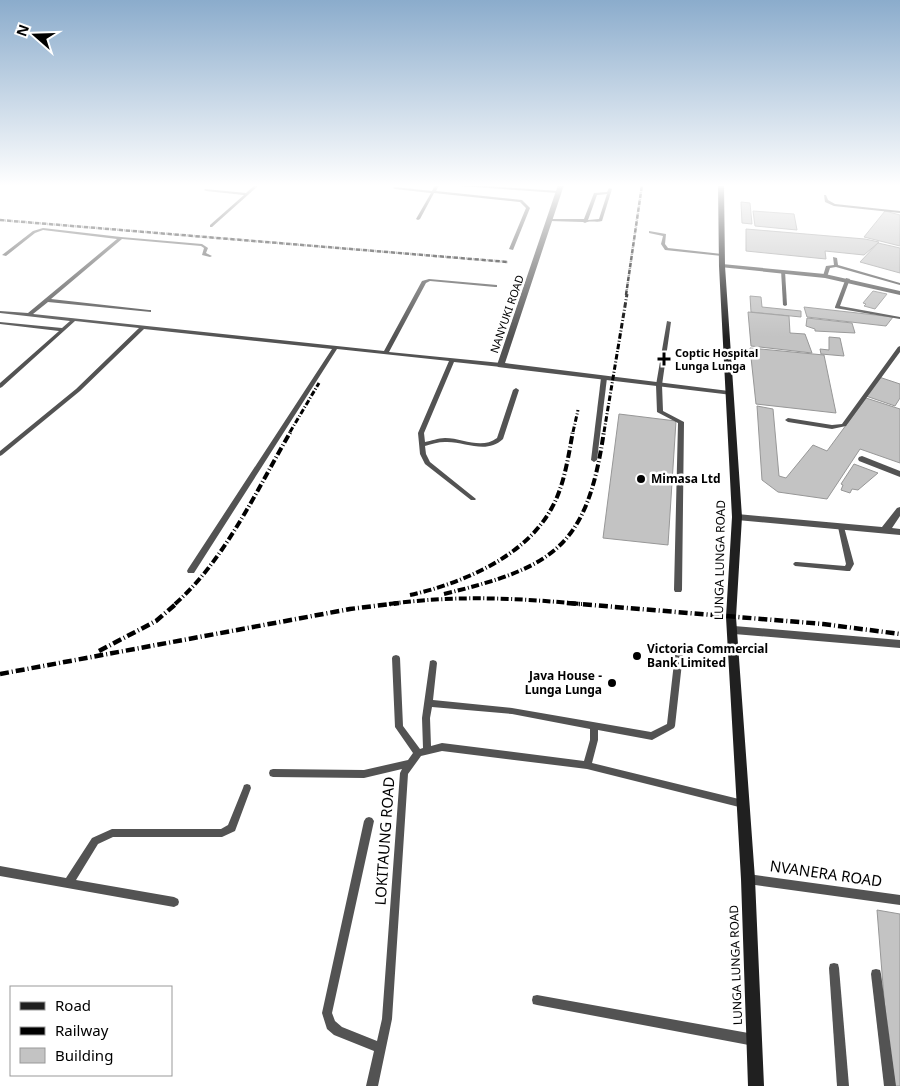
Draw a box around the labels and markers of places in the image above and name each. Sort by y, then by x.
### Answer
place label: Coptic Hospital Lunga Lunga [675,345,758,373]
marker: Coptic Hospital Lunga Lunga [657,352,671,366]
place label: Mimasa Ltd [651,470,721,487]
marker: Mimasa Ltd [635,473,647,485]
place label: Victoria Commercial Bank Limited [647,640,768,671]
marker: Victoria Commercial Bank Limited [631,650,643,662]
place label: Java House - Lunga Lunga [525,667,602,698]
marker: Java House - Lunga Lunga [606,677,618,689]

